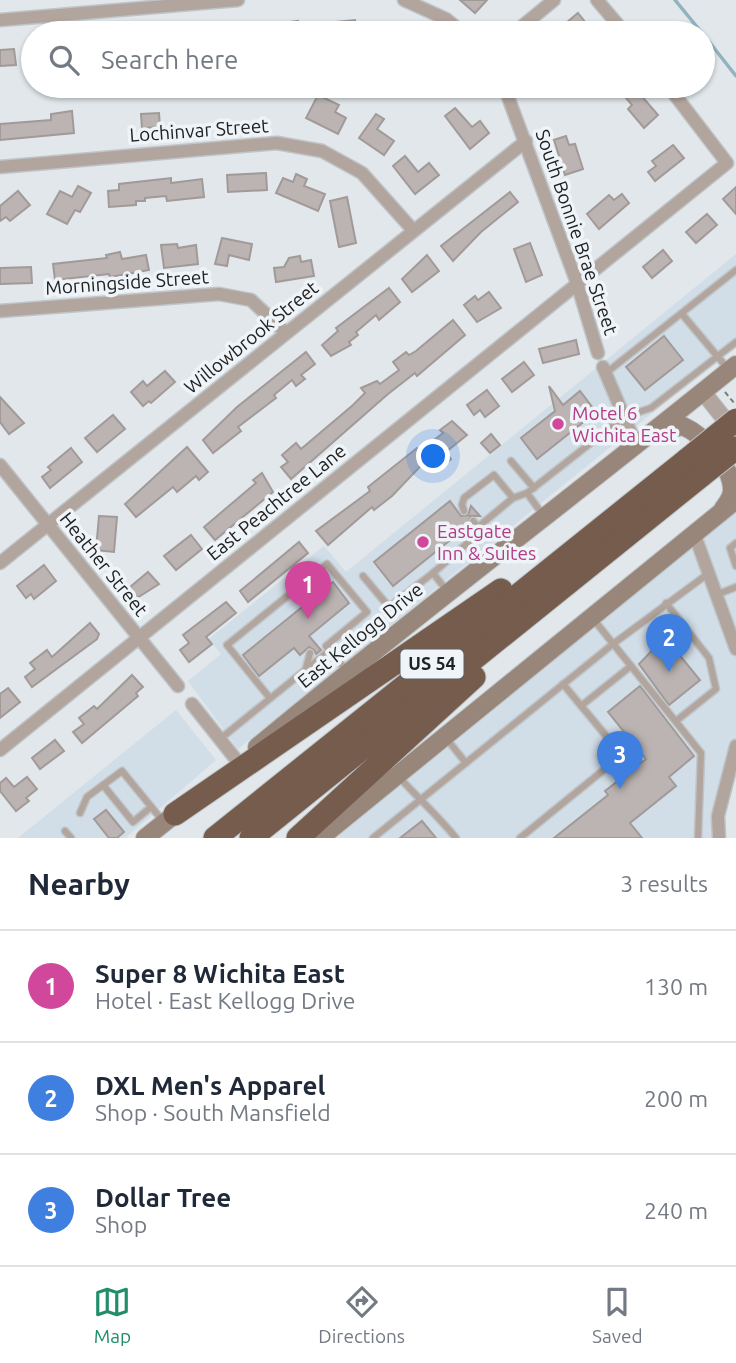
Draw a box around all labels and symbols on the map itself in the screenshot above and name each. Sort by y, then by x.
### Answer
street label: Lochinvar Street [129,114,270,146]
street label: South Bonnie Brae Street [531,126,623,338]
street label: Morningside Street [44,265,210,299]
street label: Willowbrook Street [180,276,323,398]
place label: Motel 6 Wichita East [572,402,677,446]
marker: Motel 6 Wichita East [550,416,566,432]
street label: East Peachtree Lane [202,439,350,565]
your location [416,439,450,473]
street label: Heather Street [56,508,153,621]
place label: Eastgate Inn & Suites [437,520,536,564]
marker: Eastgate Inn & Suites [415,534,431,550]
pin: 1 [285,561,331,619]
street label: East Kellogg Drive [293,578,427,692]
pin: 2 [646,614,692,672]
road number: US 54 [400,650,464,678]
pin: 3 [597,731,643,789]

